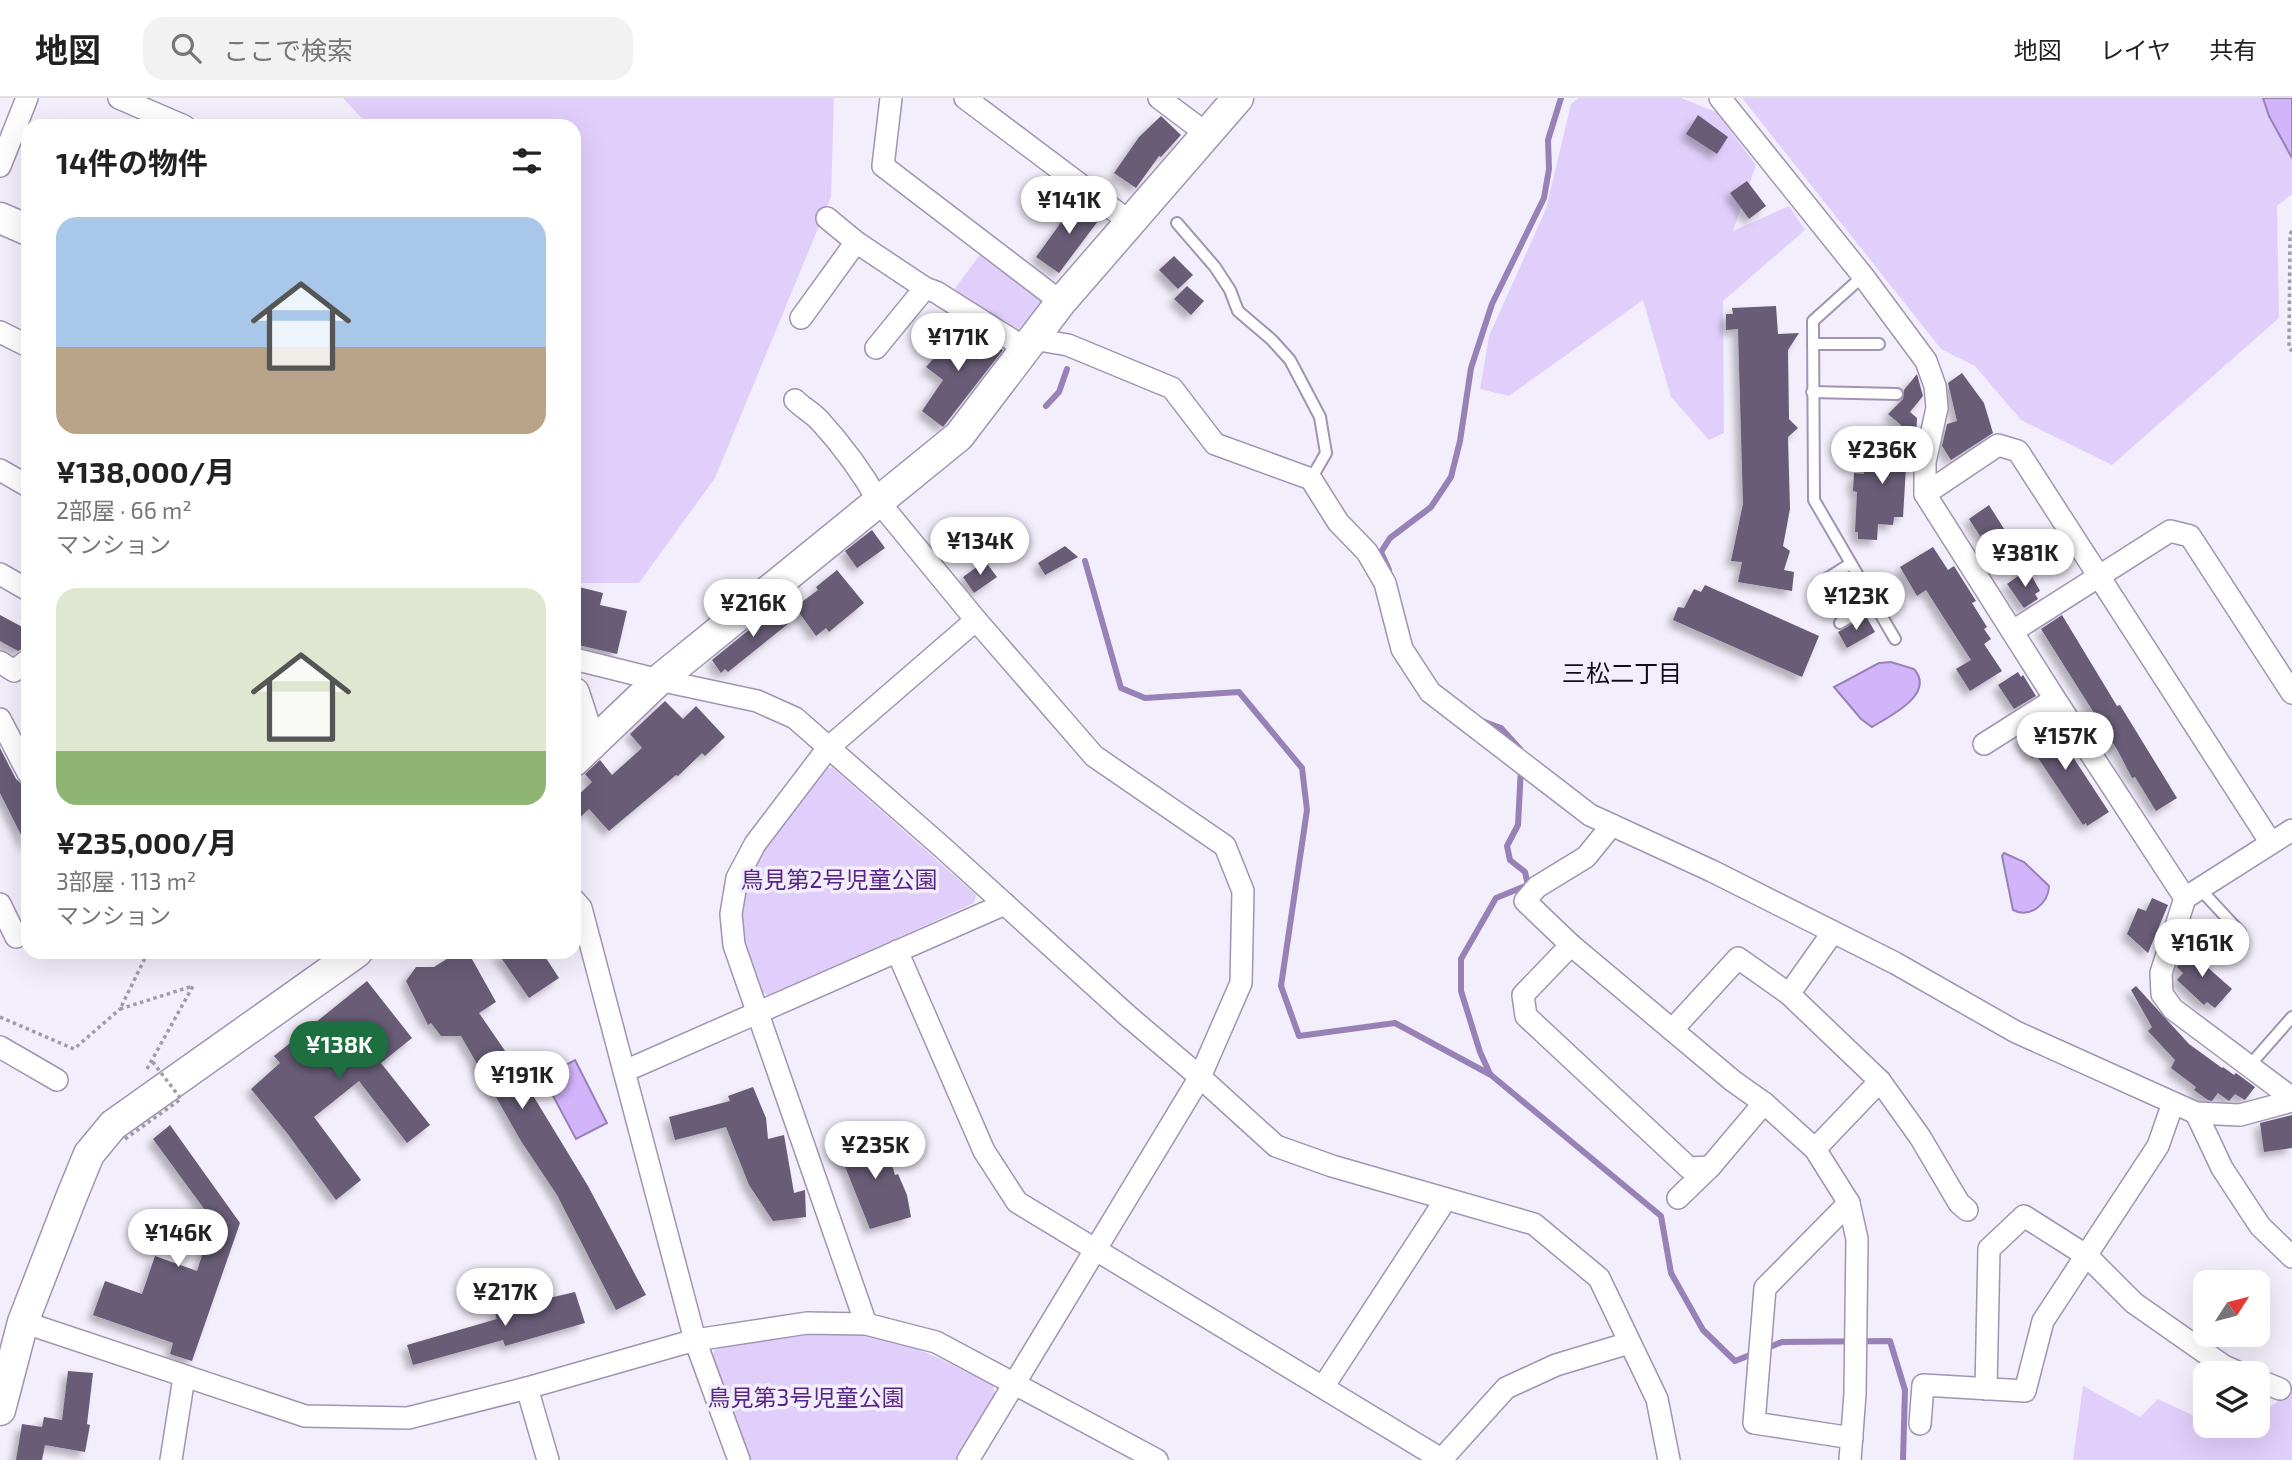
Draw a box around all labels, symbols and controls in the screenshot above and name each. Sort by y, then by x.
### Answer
search box [143,17,633,80]
text: 地図 [35,29,101,69]
icon: search [167,29,205,67]
text: ここで検索 [223,34,353,65]
text: 地図 [2014,35,2062,64]
text: レイヤ [2100,35,2171,64]
text: 共有 [2209,35,2257,64]
icon: filters [508,142,546,180]
text: 14件の物件 [56,144,208,180]
pin: ¥141K [1020,176,1118,236]
text: ¥141K [1037,185,1101,213]
icon: home [238,263,364,389]
pin: ¥171K [909,314,1007,373]
text: ¥171K [927,322,989,350]
pin: ¥236K [1833,426,1931,486]
text: ¥236K [1847,435,1917,463]
text: ¥138,000/月 [56,453,235,489]
text: 2部屋 · 66 m² [56,496,192,524]
pin: ¥134K [931,518,1029,577]
text: ¥134K [946,526,1014,554]
text: マンション [56,530,171,558]
pin: ¥381K [1976,530,2074,589]
text: ¥381K [1991,538,2059,566]
pin: ¥123K [1807,573,1905,632]
pin: ¥216K [704,580,802,639]
text: ¥123K [1823,581,1889,609]
text: ¥216K [720,588,786,616]
icon: home [238,634,364,760]
district label: 三松二丁目 [1562,658,1682,687]
pin: ¥157K [2016,712,2114,772]
text: ¥157K [2033,721,2097,749]
text: ¥235,000/月 [56,824,238,860]
park label: 鳥見第2号児童公園 [741,865,937,893]
text: 3部屋 · 113 m² [56,867,196,895]
text: マンション [56,901,171,929]
pin: ¥161K [2153,920,2251,979]
text: ¥161K [2170,928,2234,956]
pin: ¥138K [290,1021,388,1081]
text: ¥138K [305,1030,373,1058]
pin: ¥191K [473,1052,571,1111]
text: ¥191K [490,1060,554,1088]
pin: ¥235K [826,1122,924,1181]
text: ¥235K [841,1130,909,1158]
pin: ¥146K [129,1210,227,1269]
text: ¥146K [144,1218,212,1246]
pin: ¥217K [456,1268,554,1328]
north arrow [2193,1270,2270,1348]
map controls [2193,1270,2270,1438]
text: ¥217K [472,1277,538,1305]
button: layers [2193,1361,2270,1438]
park label: 鳥見第3号児童公園 [708,1383,904,1411]

